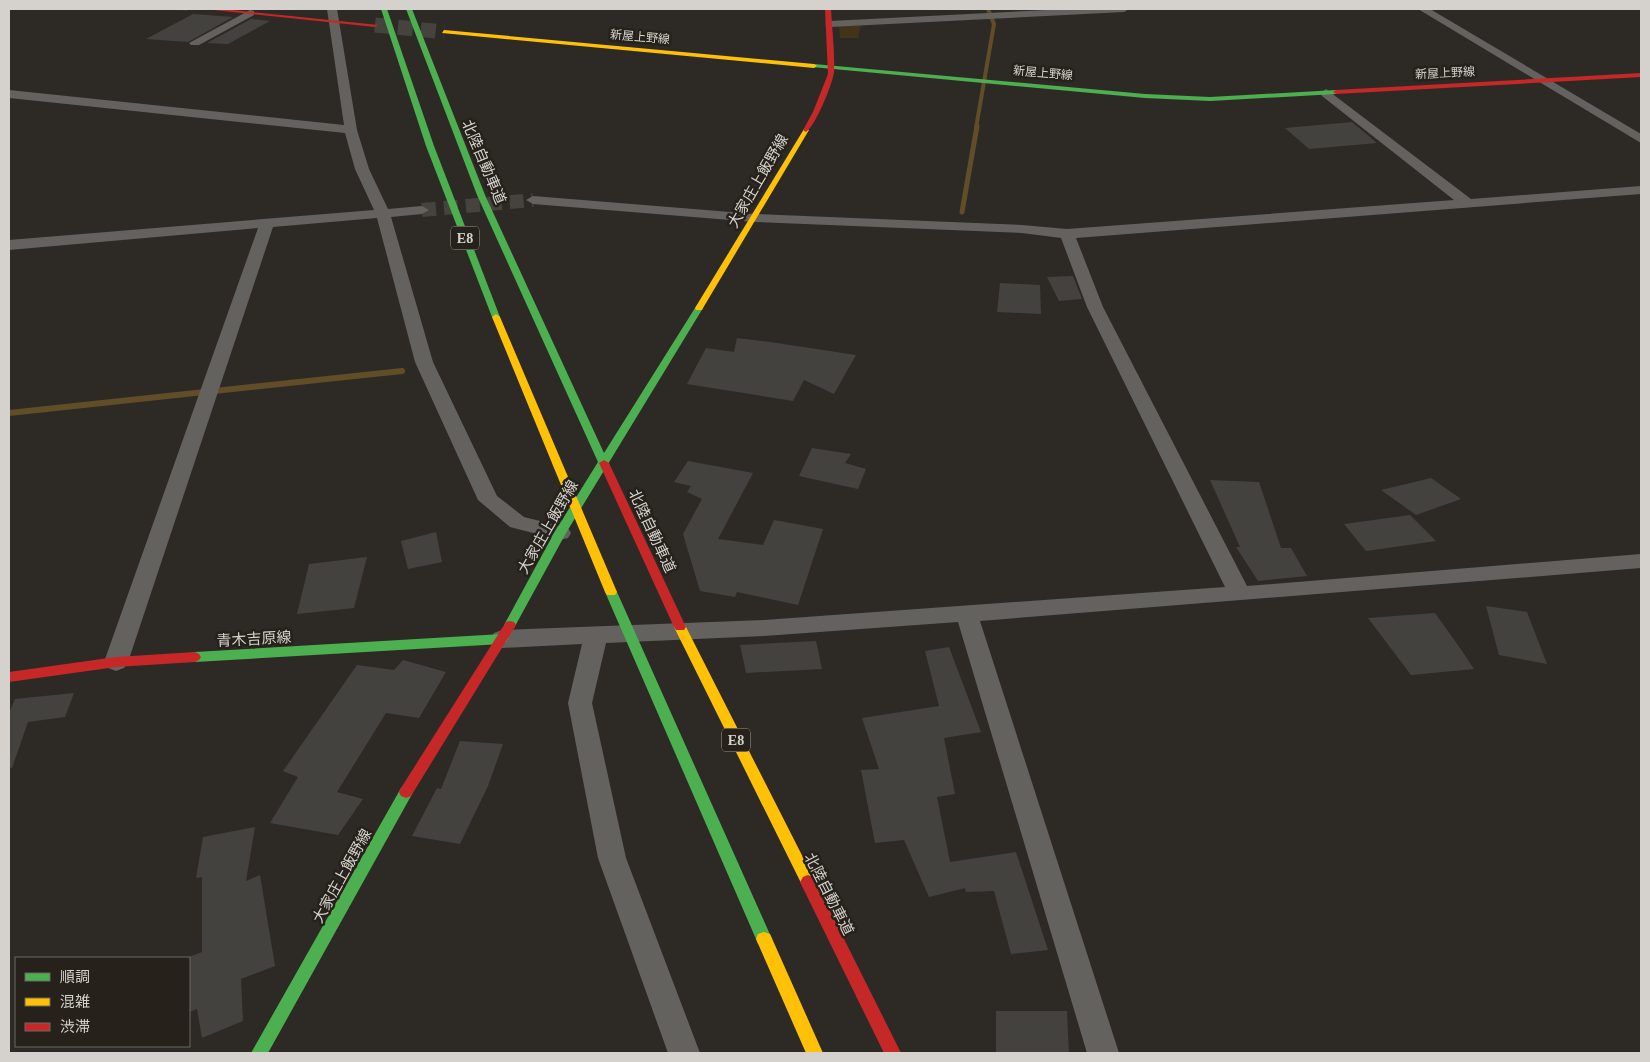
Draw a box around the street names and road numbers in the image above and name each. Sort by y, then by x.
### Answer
street label: 新屋上野線 [609,27,671,47]
street label: 新屋上野線 [1012,63,1074,83]
street label: 新屋上野線 [1415,64,1475,82]
street label: 北陸自動車道 [459,117,510,207]
street label: 大家庄上飯野線 [725,132,791,230]
road number: E8 [451,227,479,250]
street label: 大家庄上飯野線 [515,478,581,576]
street label: 北陸自動車道 [626,486,679,575]
street label: 青木吉原線 [216,629,292,649]
road number: E8 [722,728,750,752]
street label: 大家庄上飯野線 [310,826,374,926]
street label: 北陸自動車道 [801,850,857,938]

